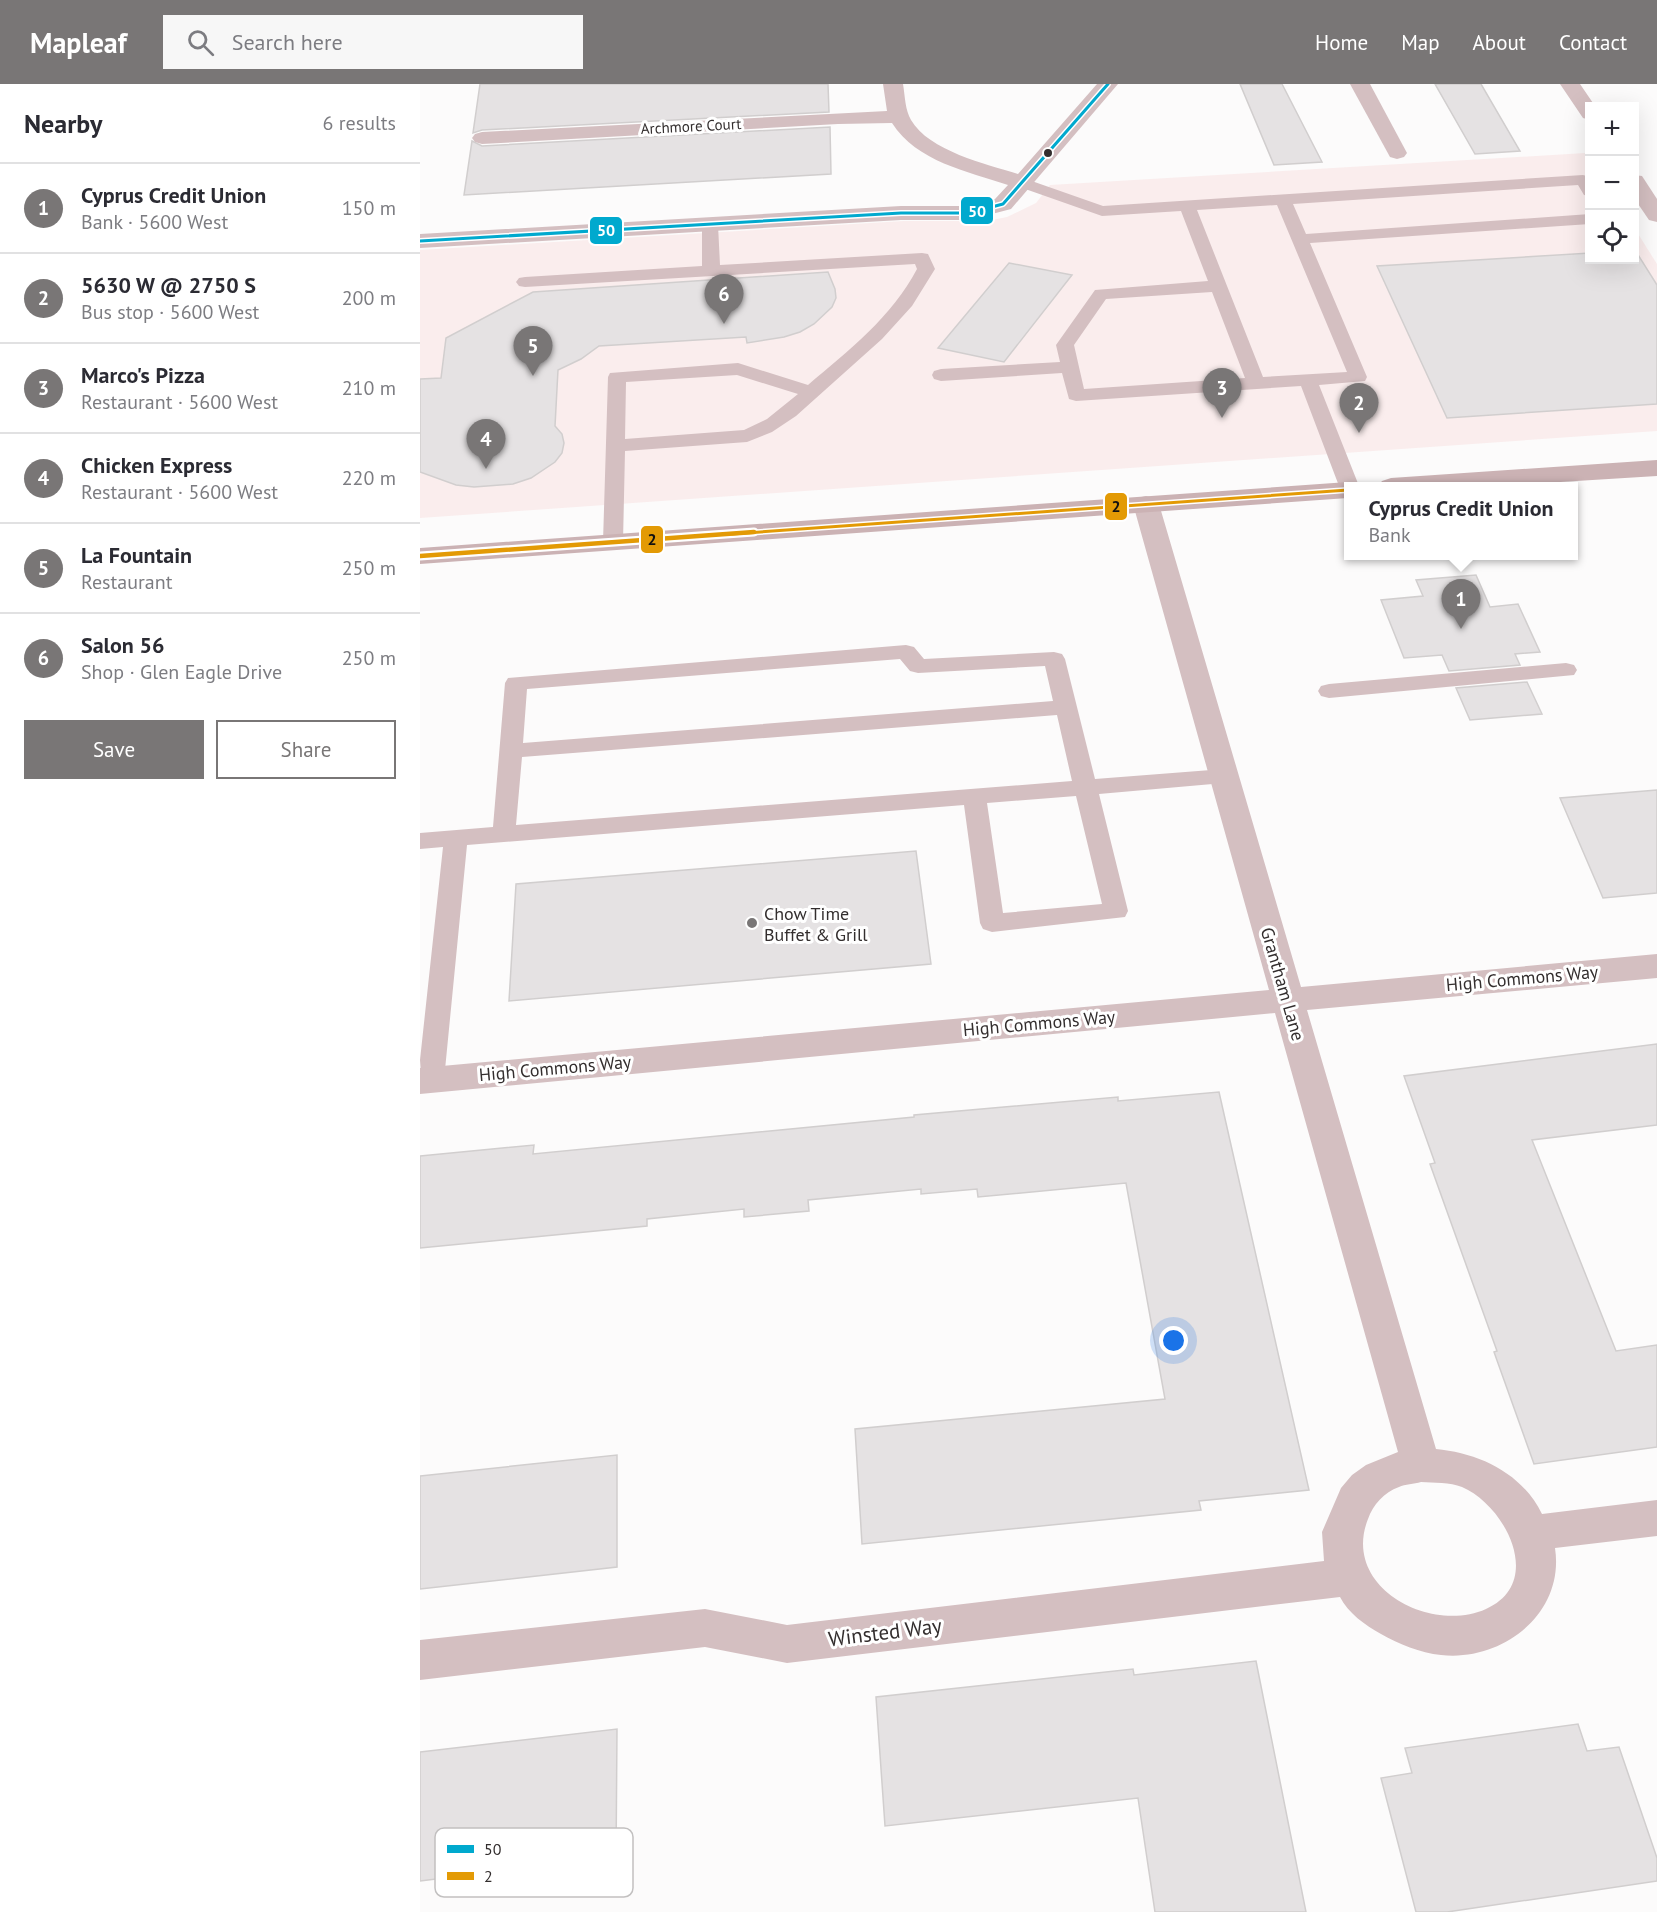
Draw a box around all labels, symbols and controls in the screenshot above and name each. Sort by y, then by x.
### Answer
search box [163,15,583,69]
text: Mapleaf [30,24,127,61]
icon: search [184,26,217,59]
text: Search here [232,28,343,56]
text: Home [1315,29,1368,56]
text: Map [1401,29,1440,56]
text: About [1473,29,1526,56]
text: Contact [1559,29,1627,56]
map controls [1585,102,1639,264]
button: + [1585,102,1639,156]
text: Nearby [24,107,102,140]
text: 6 results [323,110,396,136]
street label: Archmore Court [640,114,742,138]
unlabelled marker [1042,147,1054,159]
button: − [1585,156,1639,210]
text: Cyprus Credit Union [81,181,266,209]
text: 1 [38,195,49,221]
text: 150 m [342,195,396,221]
line badge: 50 [960,196,994,225]
text: 50 [968,201,986,221]
text: Bank · 5600 West [81,209,228,235]
button: locate [1585,210,1639,264]
line badge: 50 [589,216,623,245]
text: 50 [597,220,615,240]
text: 5630 W @ 2750 S [81,271,256,299]
pin: 6 [704,274,744,324]
text: 2 [38,285,49,311]
text: 200 m [342,285,396,311]
text: Bus stop · 5600 West [81,299,259,325]
pin: 5 [514,326,552,376]
text: Marco's Pizza [81,361,205,389]
pin: 3 [1202,368,1242,418]
text: 3 [38,375,49,401]
text: 210 m [342,375,396,401]
pin: 2 [1340,384,1378,433]
text: Restaurant · 5600 West [81,389,278,415]
pin: 4 [466,420,506,469]
text: Chicken Express [81,451,232,479]
text: 4 [38,465,49,491]
text: 220 m [342,465,396,491]
text: Restaurant · 5600 West [81,479,278,505]
popup [1344,482,1578,560]
line badge: 2 [1104,492,1128,521]
text: Cyprus Credit Union [1368,494,1554,522]
text: 2 [1111,496,1121,516]
text: Bank [1368,522,1411,548]
line badge: 2 [640,525,664,554]
text: 2 [647,529,657,549]
text: La Fountain [81,541,192,569]
text: 5 [38,555,49,581]
text: 250 m [342,555,396,581]
text: Restaurant [81,569,172,595]
pin: 1 [1442,580,1480,629]
text: Salon 56 [81,631,164,659]
text: 6 [38,645,49,671]
text: 250 m [342,645,396,671]
text: Shop · Glen Eagle Drive [81,659,282,685]
button: Save [24,720,204,779]
button: Share [216,720,396,779]
place label: Chow Time Buffet & Grill [764,902,868,946]
marker: Chow Time Buffet & Grill [745,916,759,930]
street label: Grantham Lane [1256,925,1310,1043]
street label: High Commons Way [1445,960,1600,996]
street label: High Commons Way [962,1005,1117,1041]
street label: High Commons Way [478,1050,633,1086]
your location [1159,1326,1188,1355]
street label: Winsted Way [827,1612,943,1652]
legend [435,1828,633,1897]
text: 50 [484,1839,502,1859]
text: 2 [484,1866,493,1886]

